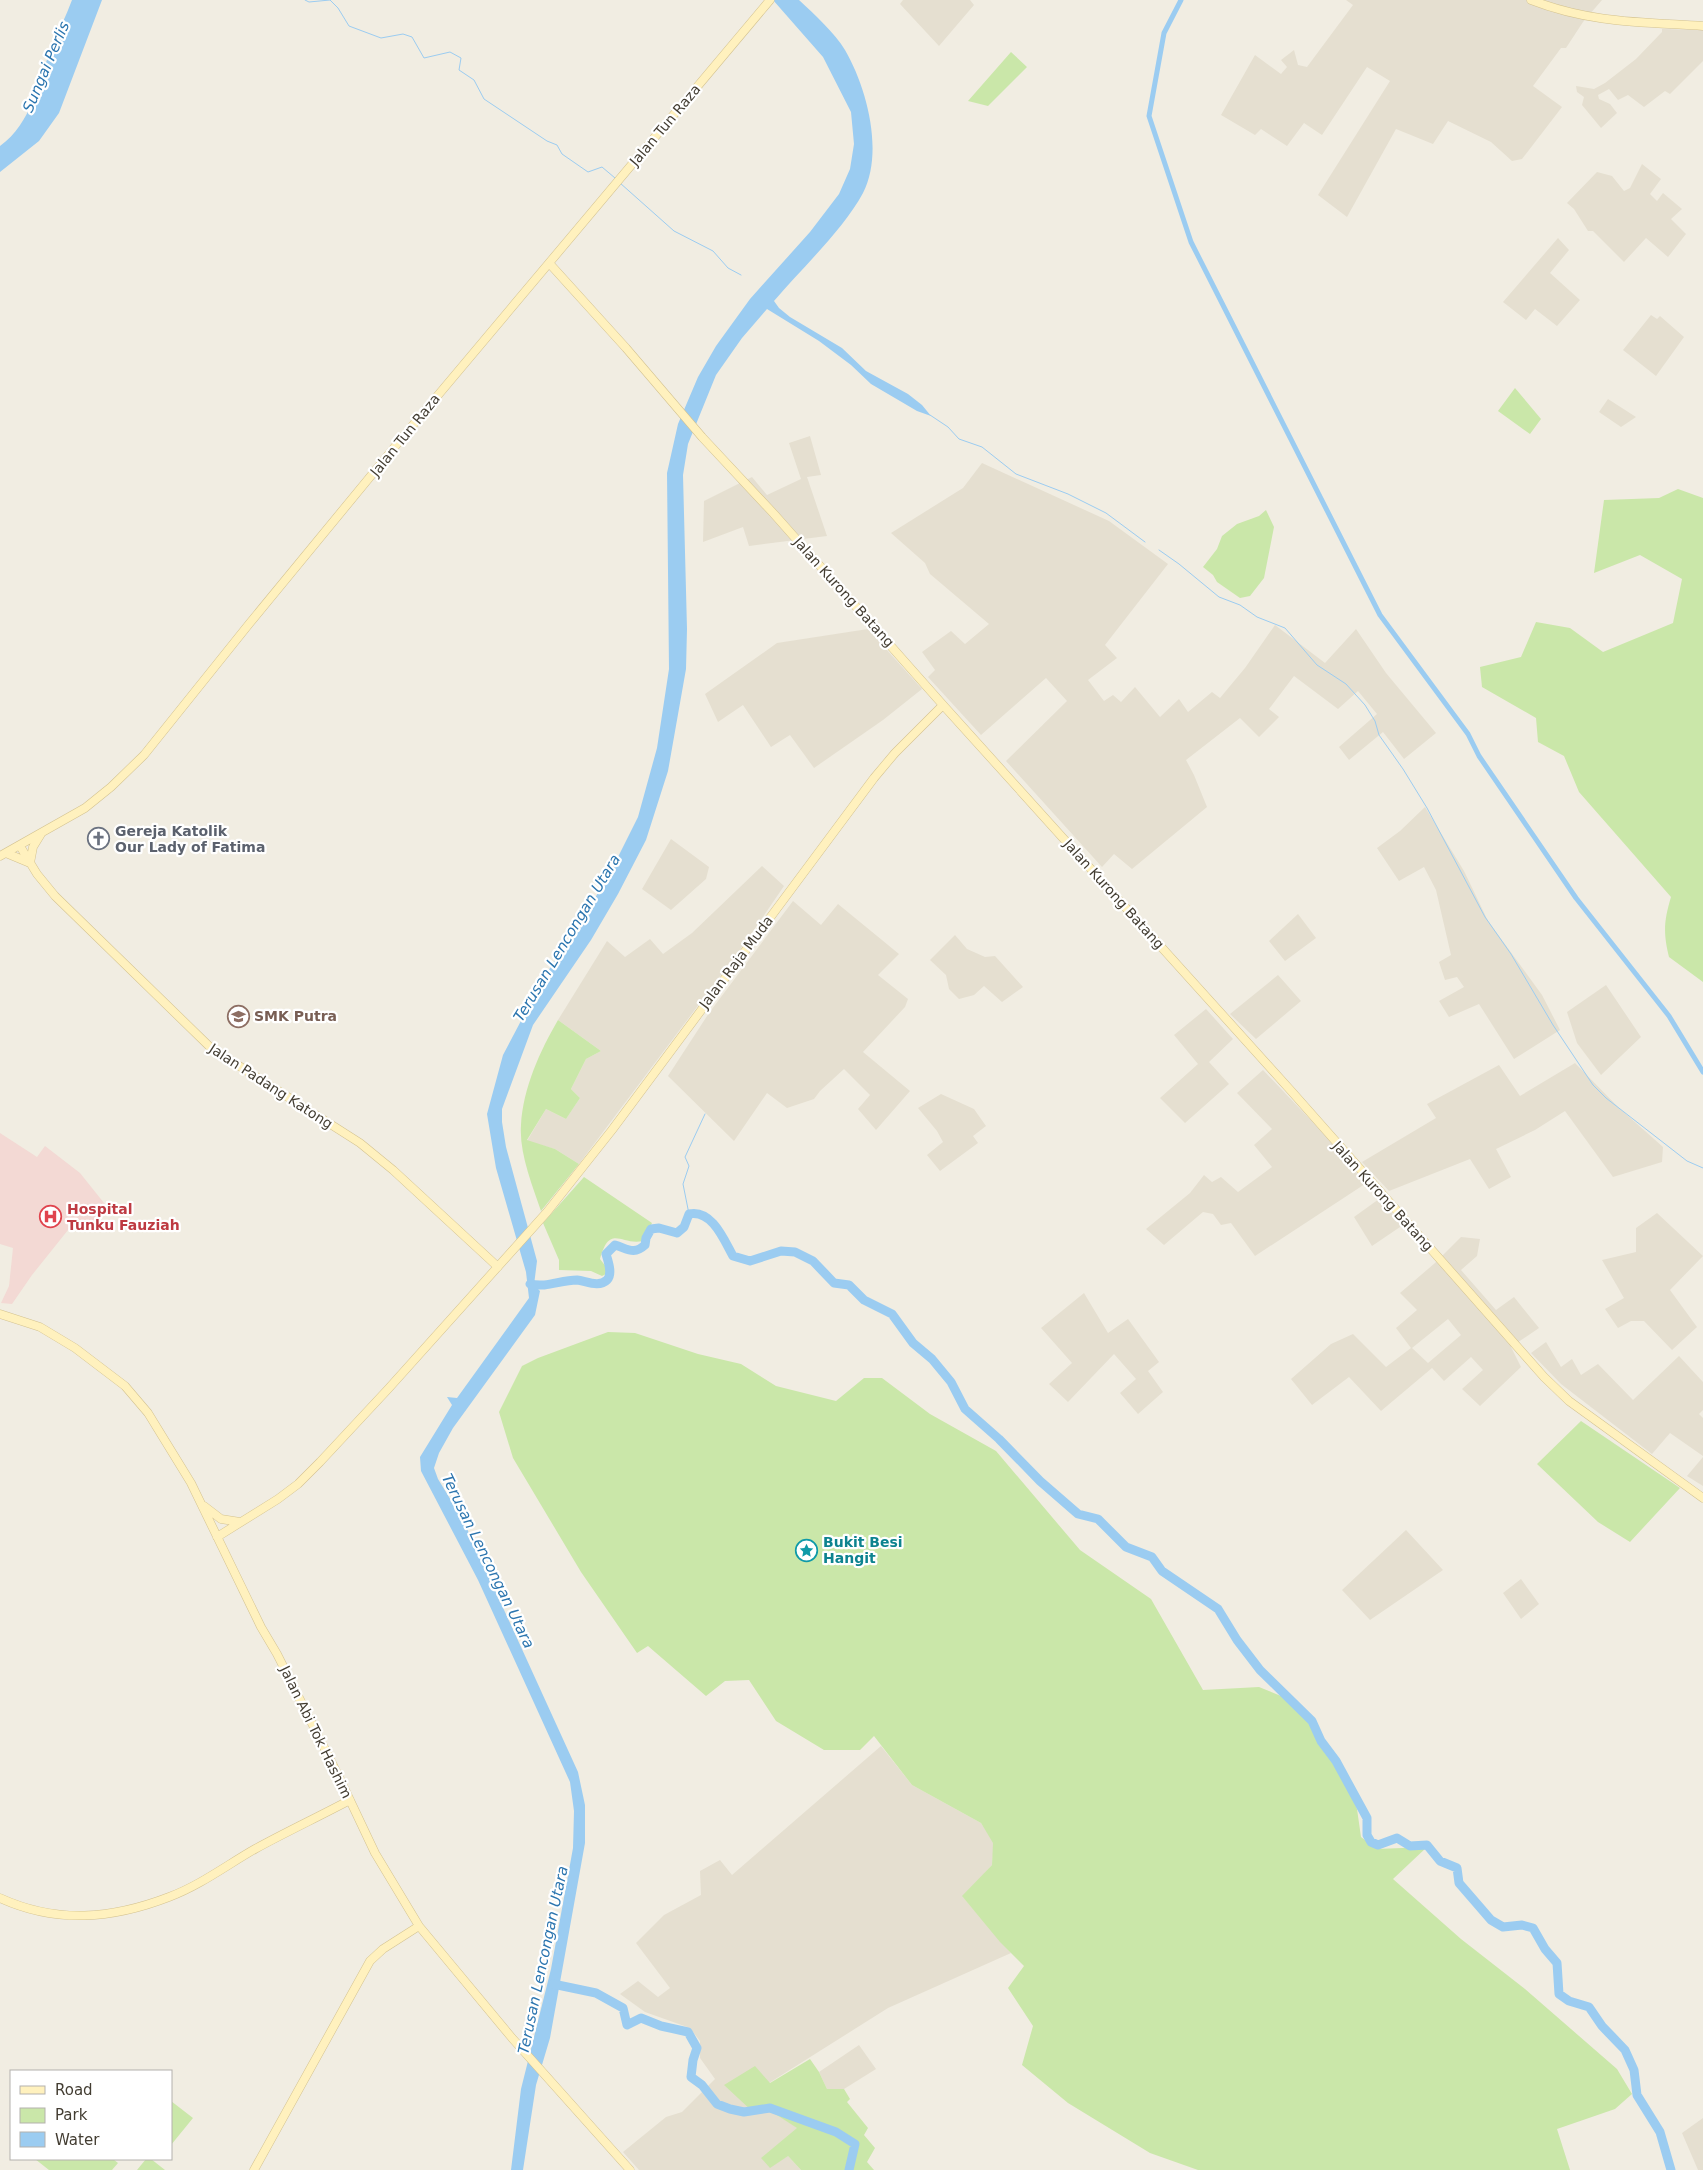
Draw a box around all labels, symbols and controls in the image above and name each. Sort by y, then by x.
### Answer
water label: Sungai Perlis [19,19,73,115]
street label: Jalan Tun Raza [626,81,704,170]
street label: Jalan Tun Raza [366,391,443,480]
street label: Jalan Kurong Batang [790,533,897,650]
place label: Gereja Katolik Our Lady of Fatima [115,823,265,855]
church icon: Gereja Katolik Our Lady of Fatima [87,827,111,851]
street label: Jalan Kurong Batang [1060,835,1167,952]
water label: Terusan Lencongan Utara [510,851,624,1025]
street label: Jalan Raja Muda [695,913,776,1012]
school or university icon: SMK Putra [226,1004,250,1028]
place label: SMK Putra [254,1008,337,1024]
street label: Jalan Padang Katong [205,1040,336,1132]
street label: Jalan Kurong Batang [1329,1137,1436,1254]
place label: Hospital Tunku Fauziah [67,1201,180,1233]
hospital icon: Hospital Tunku Fauziah [39,1205,63,1229]
water label: Terusan Lencongan Utara [438,1471,538,1651]
place label: Bukit Besi Hangit [823,1534,903,1566]
place icon: Bukit Besi Hangit [795,1538,819,1562]
street label: Jalan Abi Tok Hashim [277,1662,355,1801]
water label: Terusan Lencongan Utara [514,1864,572,2056]
legend [10,2070,172,2160]
text: Road [55,2081,93,2099]
text: Park [55,2106,88,2124]
text: Water [55,2131,100,2149]

